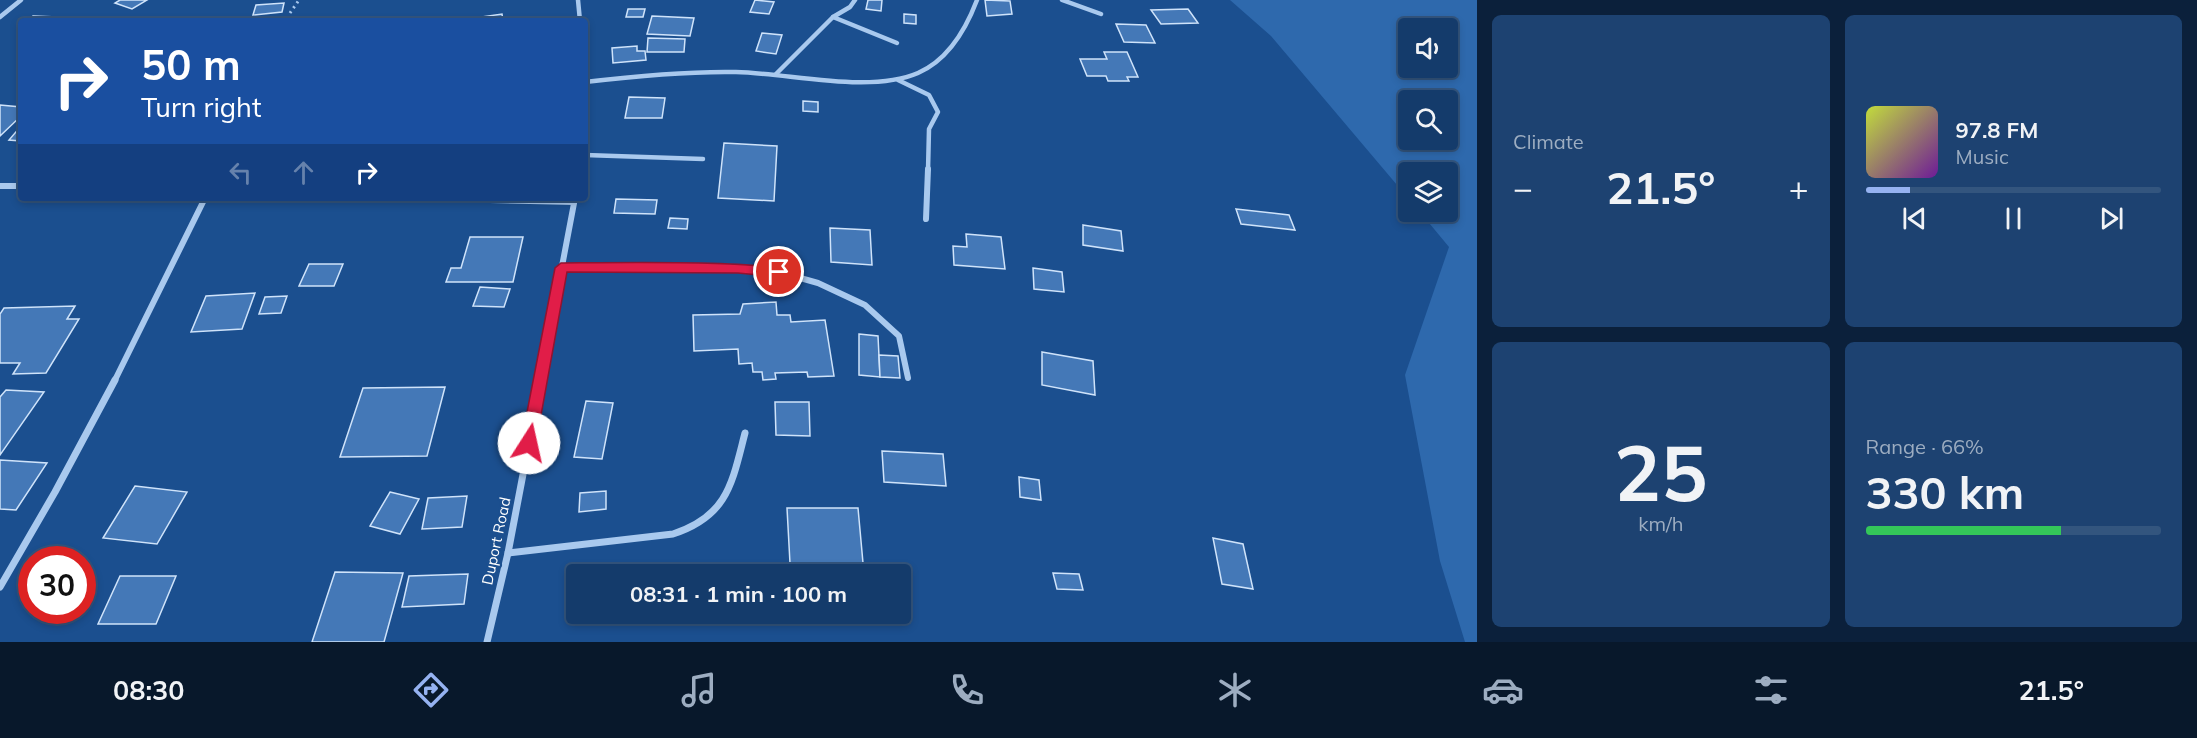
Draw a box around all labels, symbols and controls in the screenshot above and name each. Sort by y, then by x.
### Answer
map controls [1398,18,1458,222]
button: sound [1398,18,1458,78]
text: 50 m [141,38,241,91]
icon: right [42,42,120,120]
text: Turn right [141,90,261,124]
button: search [1398,90,1458,150]
text: 97.8 FM [1956,116,2038,144]
text: Climate [1513,129,1584,154]
text: Music [1956,144,2009,169]
icon: left [224,156,257,189]
icon: ahead [287,156,320,189]
icon: right [350,156,383,189]
text: 21.5° [1606,159,1715,215]
button: layers [1398,162,1458,222]
text: − [1513,167,1533,208]
text: + [1789,167,1809,208]
icon: previous [1898,202,1931,235]
icon: pause [1997,202,2030,235]
icon: next [2095,202,2128,235]
pin [753,246,804,297]
icon: arrive [762,255,795,288]
position arrow [497,411,561,475]
text: 25 [1614,423,1708,521]
text: Range · 66% [1866,434,1984,459]
text: 330 km [1866,464,2024,520]
street label: Duport Road [477,495,515,587]
text: km/h [1638,511,1683,536]
speed limit sign: 30 [18,546,96,624]
text: 08:31 · 1 min · 100 m [630,580,847,608]
icon: directions [410,669,452,711]
icon: music [678,669,720,711]
icon: phone [946,669,988,711]
icon: climate [1214,669,1256,711]
icon: car [1482,669,1524,711]
icon: filters [1750,669,1792,711]
text: 08:30 [113,673,184,707]
text: 21.5° [2018,673,2084,707]

